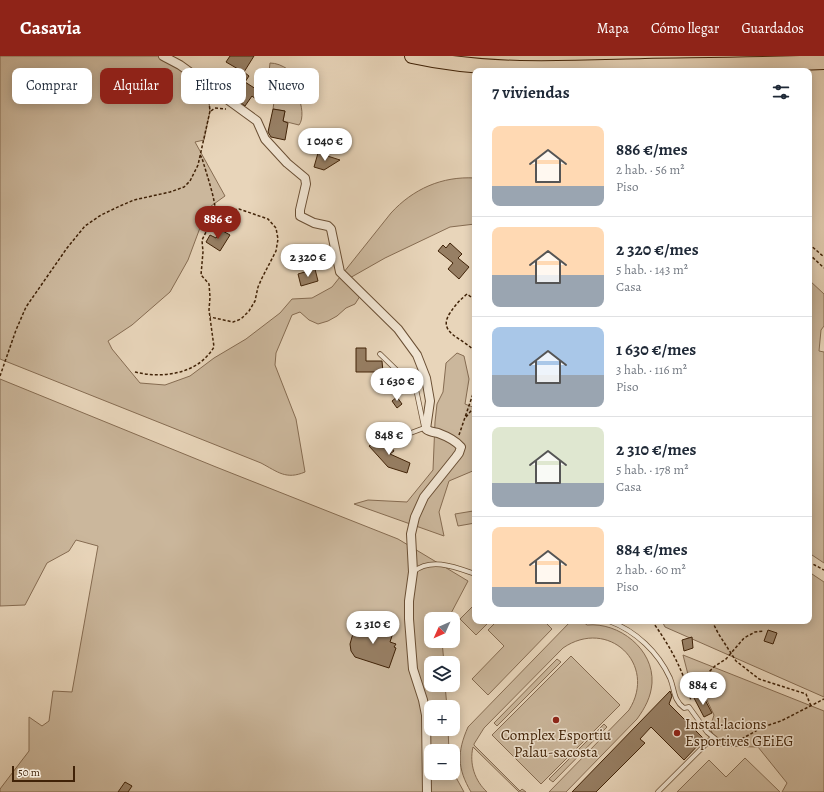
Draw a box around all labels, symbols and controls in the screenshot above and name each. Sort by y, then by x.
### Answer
text: Casavia [20,15,81,41]
text: Mapa [597,19,629,38]
text: Cómo llegar [651,19,719,38]
text: Guardados [741,19,804,38]
chip: Comprar [12,68,92,104]
chip: Alquilar [100,68,173,104]
chip: Filtros [181,68,246,104]
chip: Nuevo [254,68,319,104]
text: 7 viviendas [492,81,570,104]
icon: filters [770,81,792,103]
pin: 1 040 € [288,128,362,162]
text: 1 040 € [307,132,343,149]
text: 886 €/mes [616,138,688,161]
icon: home [524,142,572,190]
text: 2 hab. · 56 m² [616,161,685,178]
text: Piso [616,178,638,195]
pin: 886 € [190,206,246,240]
text: 886 € [204,210,232,227]
text: 2 320 €/mes [616,238,699,261]
icon: home [524,243,572,291]
pin: 2 320 € [271,244,345,278]
text: 2 320 € [290,248,326,265]
text: 5 hab. · 143 m² [616,261,688,278]
text: Casa [616,278,641,295]
text: 1 630 €/mes [616,338,696,361]
icon: home [524,343,572,391]
text: 3 hab. · 116 m² [616,361,687,378]
pin: 1 630 € [360,368,434,402]
text: 1 630 € [380,372,414,389]
text: Piso [616,378,638,395]
pin: 848 € [361,422,417,456]
text: 848 € [375,426,403,443]
text: 2 310 €/mes [616,438,696,461]
icon: home [524,443,572,491]
text: 5 hab. · 178 m² [616,461,689,478]
text: Casa [616,478,641,495]
text: 884 €/mes [616,538,688,561]
icon: home [524,543,572,591]
text: 2 hab. · 60 m² [616,561,686,578]
text: Piso [616,578,638,595]
pin: 2 310 € [336,611,410,645]
north arrow [424,612,460,648]
map controls [424,612,460,780]
text: 2 310 € [355,615,391,632]
button: layers [424,656,460,692]
pin: 884 € [675,672,731,706]
text: 884 € [689,676,717,693]
button: + [424,700,460,736]
place label: Instal·lacions Esportives GEiEG [685,714,794,751]
marker: Complex Esportiu Palau-sacosta [551,715,561,725]
place label: Complex Esportiu Palau-sacosta [501,725,612,762]
marker: Instal·lacions Esportives GEiEG [672,728,682,738]
button: − [424,744,460,780]
scale bar [12,764,75,783]
text: 50 m [18,765,40,780]

